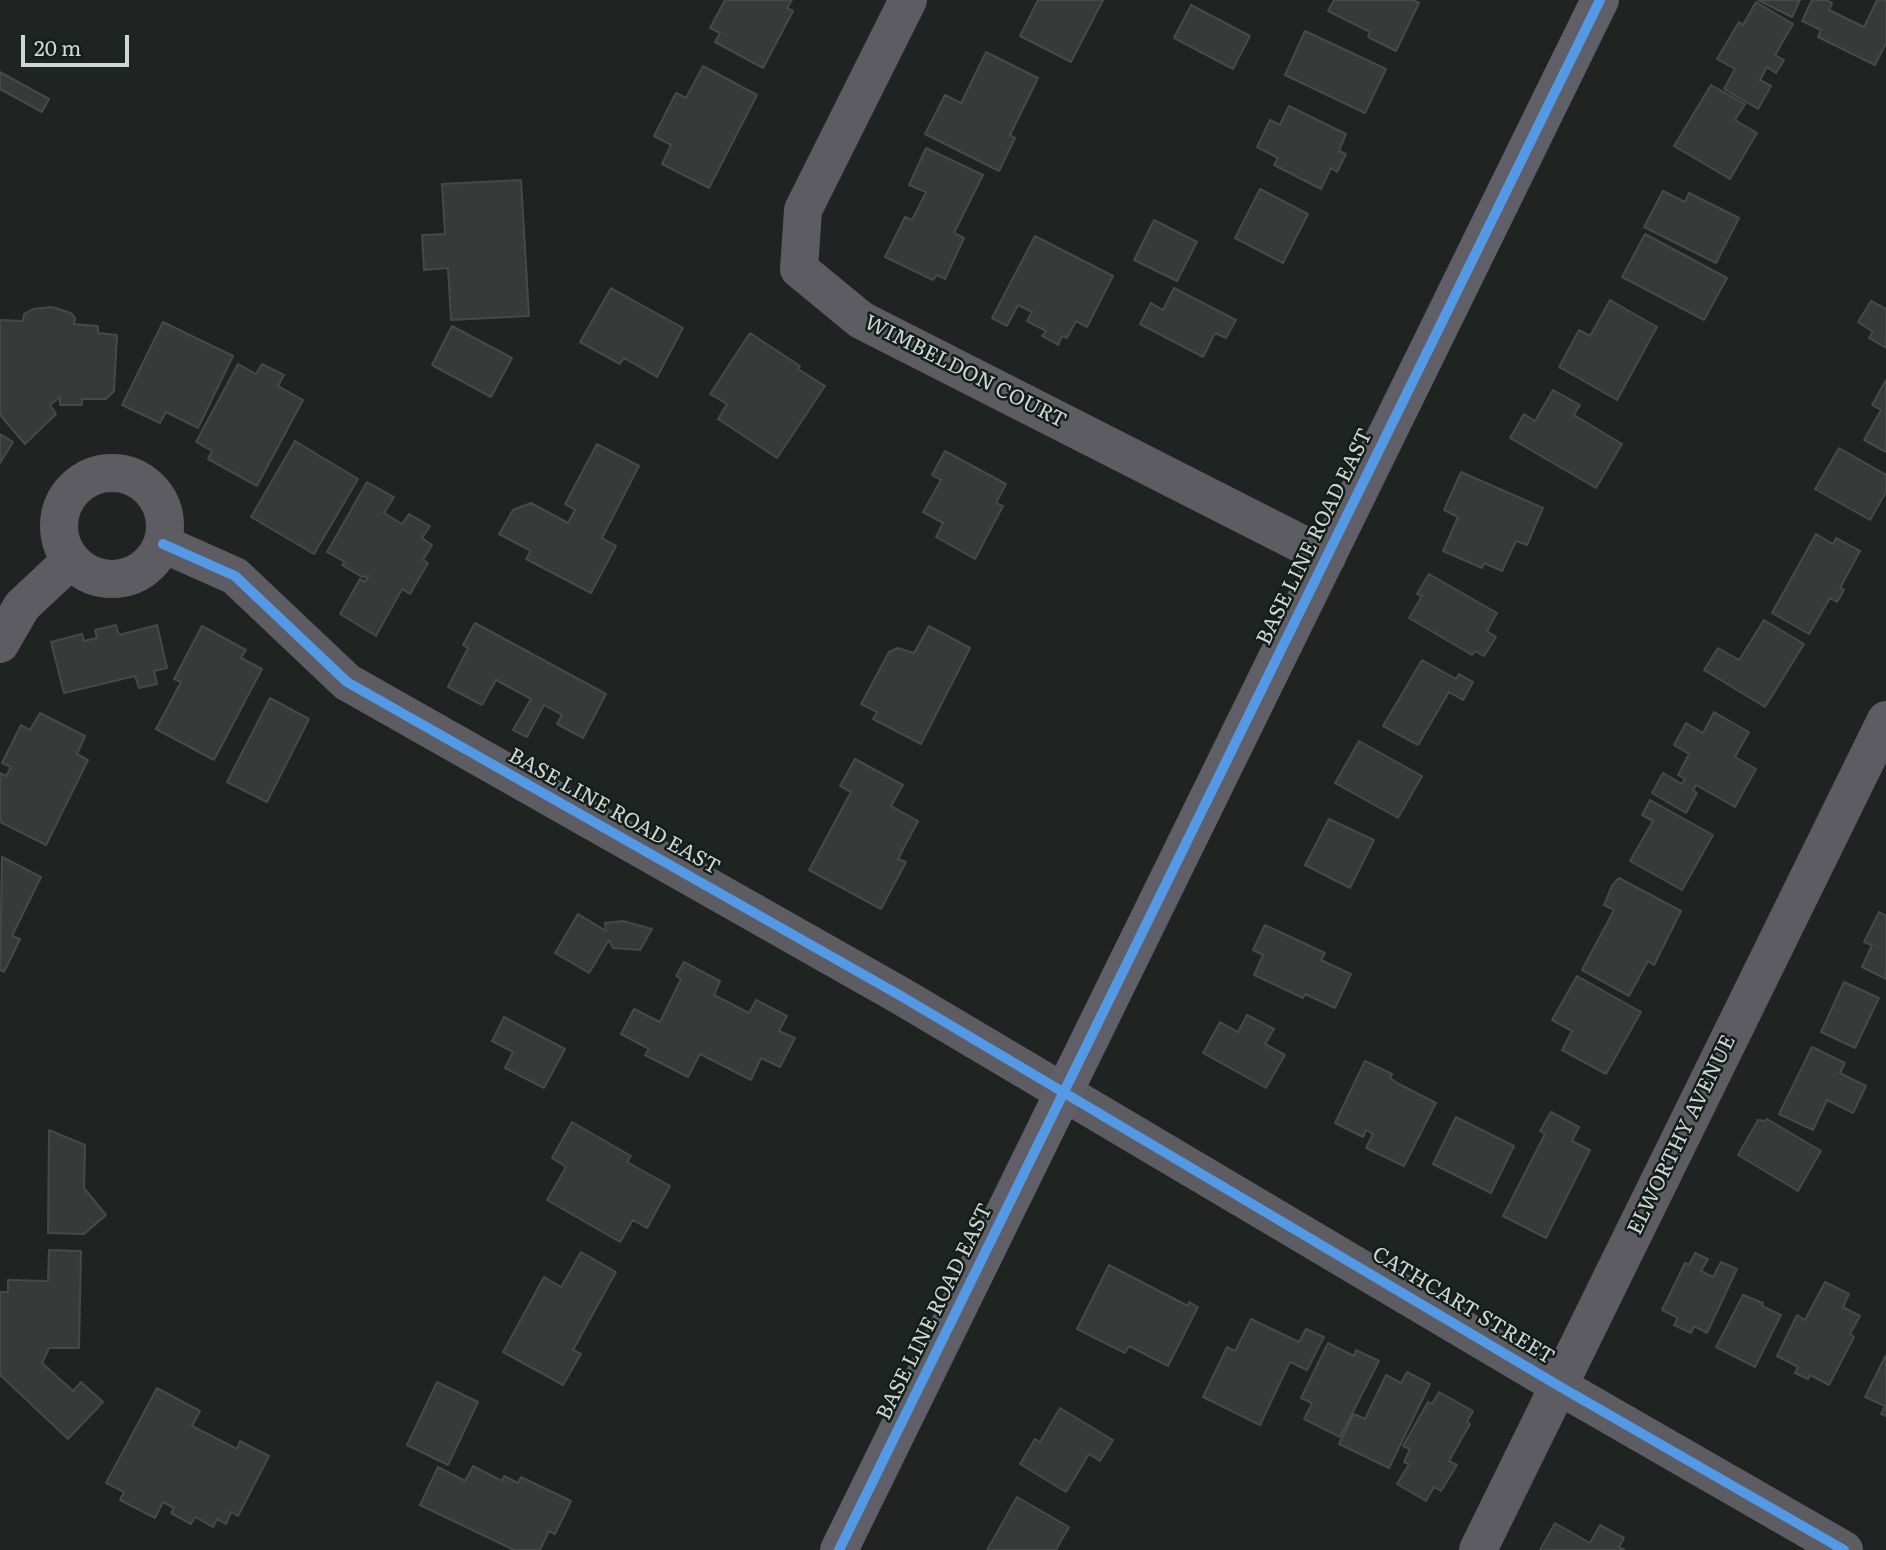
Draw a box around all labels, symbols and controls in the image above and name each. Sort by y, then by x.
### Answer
scale bar [24,21,133,65]
text: 20 m [34,31,81,62]
street label: WIMBELDON COURT [860,310,1070,434]
street label: BASE LINE ROAD EAST [1252,425,1378,649]
street label: BASE LINE ROAD EAST [504,743,724,881]
street label: ELWORTHY AVENUE [1623,1031,1741,1239]
street label: BASE LINE ROAD EAST [872,1200,998,1424]
street label: CATHCART STREET [1367,1242,1559,1370]

